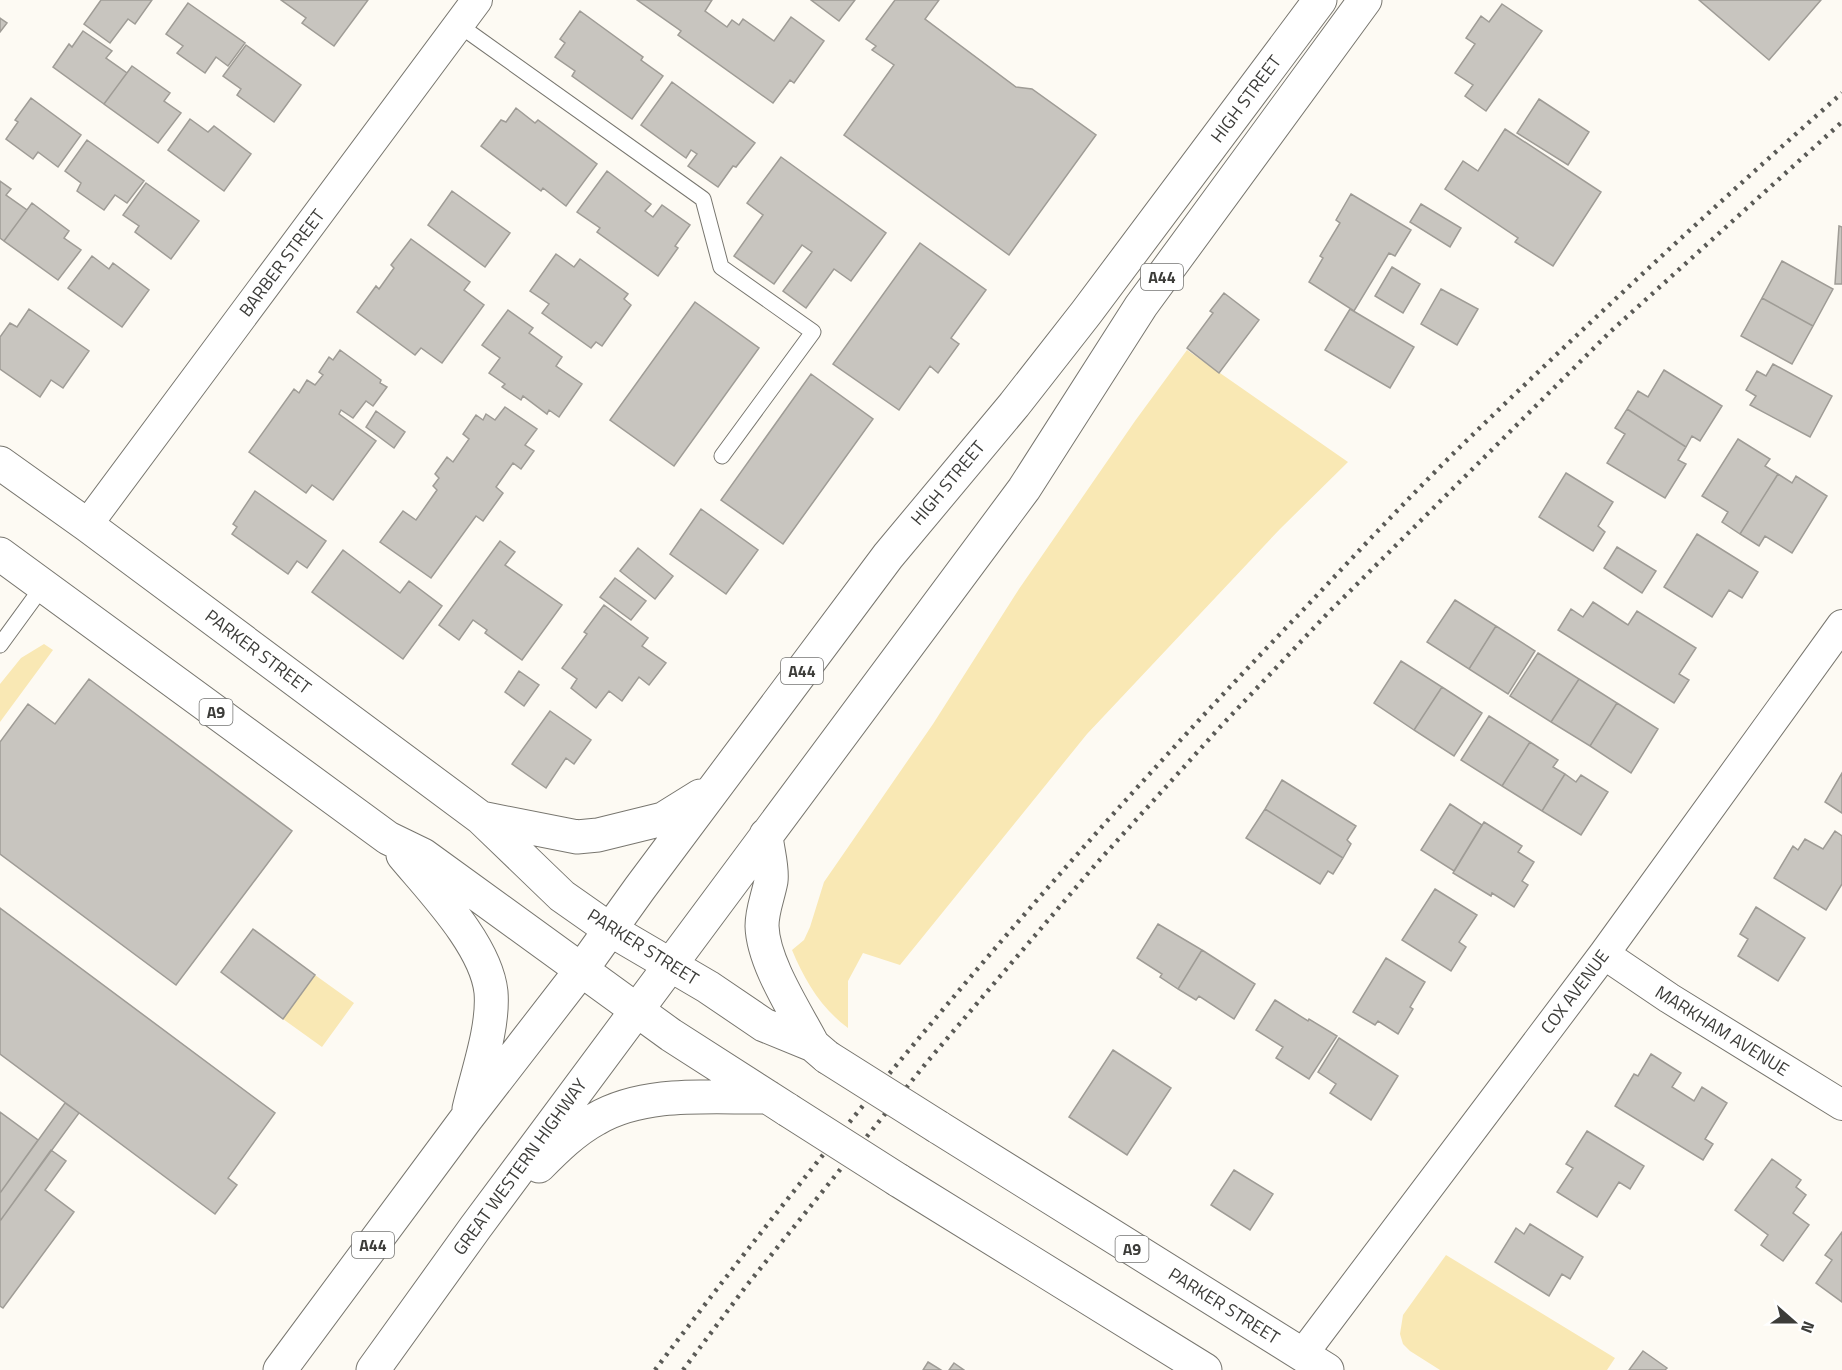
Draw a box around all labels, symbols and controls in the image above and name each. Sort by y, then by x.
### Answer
street label: HIGH STREET [1204,49,1288,148]
street label: BARBER STREET [232,203,331,322]
road number: A44 [1141,264,1183,290]
street label: HIGH STREET [904,434,992,531]
street label: PARKER STREET [200,603,318,701]
road number: A44 [781,658,823,684]
road number: A9 [200,699,232,725]
street label: PARKER STREET [582,902,705,992]
street label: COX AVENUE [1534,944,1615,1040]
street label: MARKHAM AVENUE [1650,978,1795,1083]
street label: GREAT WESTERN HIGHWAY [446,1073,593,1261]
road number: A44 [352,1232,394,1258]
road number: A9 [1116,1236,1148,1262]
street label: PARKER STREET [1163,1261,1286,1351]
north arrow [1764,1292,1824,1352]
text: N [1795,1318,1821,1337]

